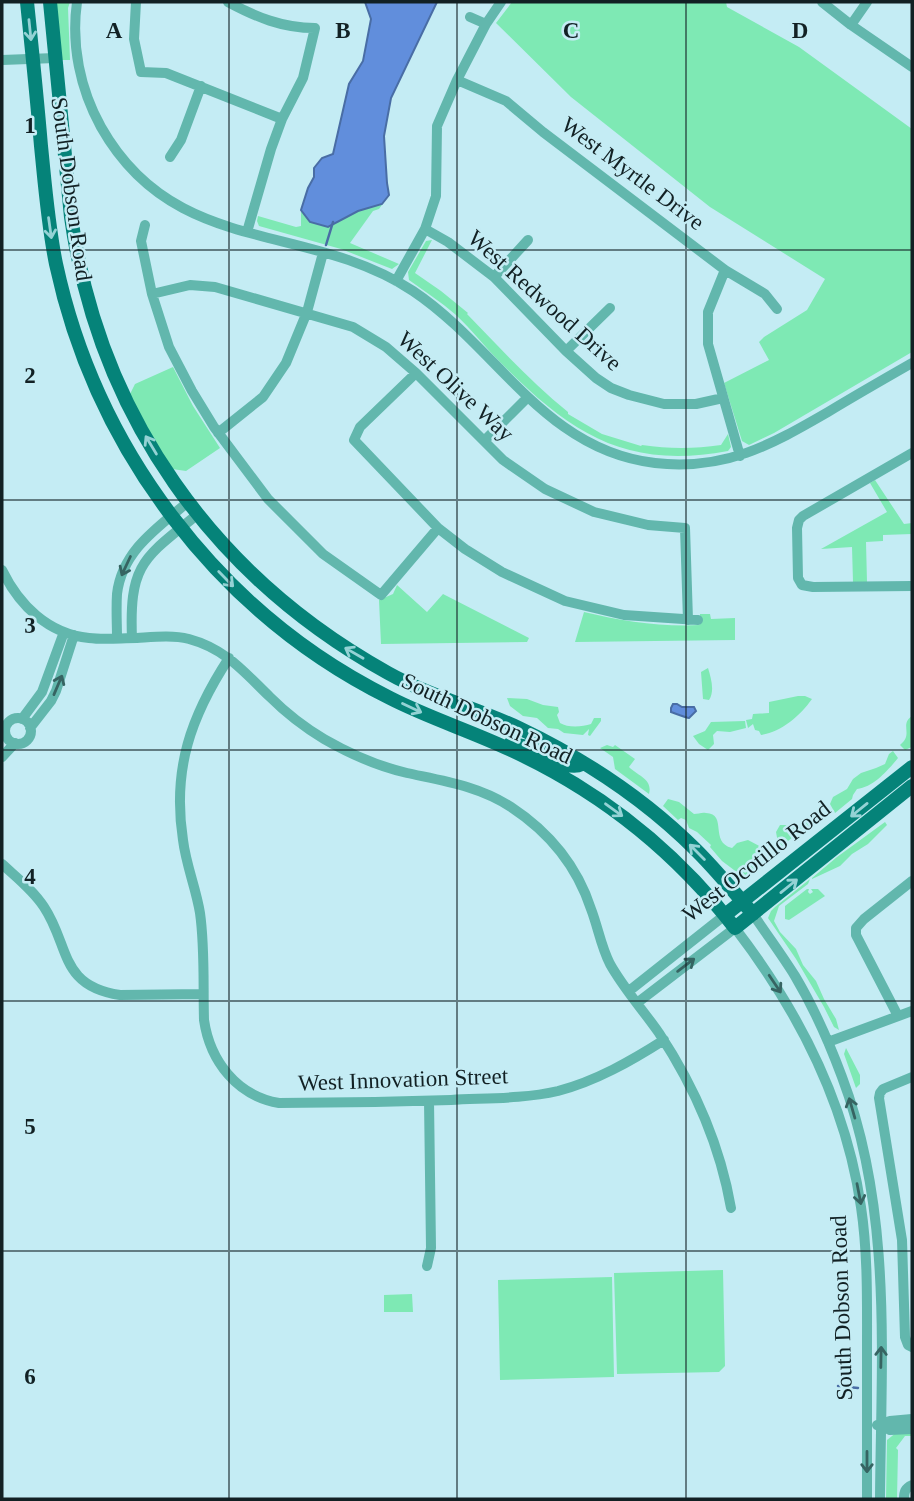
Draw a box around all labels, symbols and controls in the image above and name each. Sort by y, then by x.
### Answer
one-way arrow [24,18,37,41]
text: A [106,18,123,43]
text: B [335,18,351,43]
text: C [563,18,579,43]
text: D [792,18,808,43]
street label: South Dobson Road [46,96,97,283]
street label: West Myrtle Drive [557,112,709,235]
text: 1 [24,113,36,138]
one-way arrow [44,216,57,239]
street label: West Redwood Drive [463,225,626,376]
street label: West Olive Way [393,326,519,447]
text: 2 [24,363,36,388]
one-way arrow [143,436,157,456]
one-way arrow [119,555,132,576]
one-way arrow [217,571,234,588]
text: 3 [24,613,36,638]
one-way arrow [344,646,365,659]
street label: South Dobson Road [398,668,576,769]
one-way arrow [52,674,65,696]
one-way arrow [401,702,422,715]
street label: West Ocotillo Road [677,796,836,927]
one-way arrow [850,802,868,817]
one-way arrow [604,803,623,818]
one-way arrow [688,843,705,860]
text: 4 [24,864,36,889]
one-way arrow [779,878,797,893]
one-way arrow [676,958,695,973]
one-way arrow [768,974,782,993]
street label: West Innovation Street [298,1063,509,1096]
one-way arrow [845,1097,858,1119]
text: 5 [24,1114,36,1139]
one-way arrow [852,1182,866,1205]
street label: South Dobson Road [826,1214,857,1401]
one-way arrow [874,1345,888,1368]
text: 6 [24,1364,36,1389]
one-way arrow [860,1450,874,1473]

